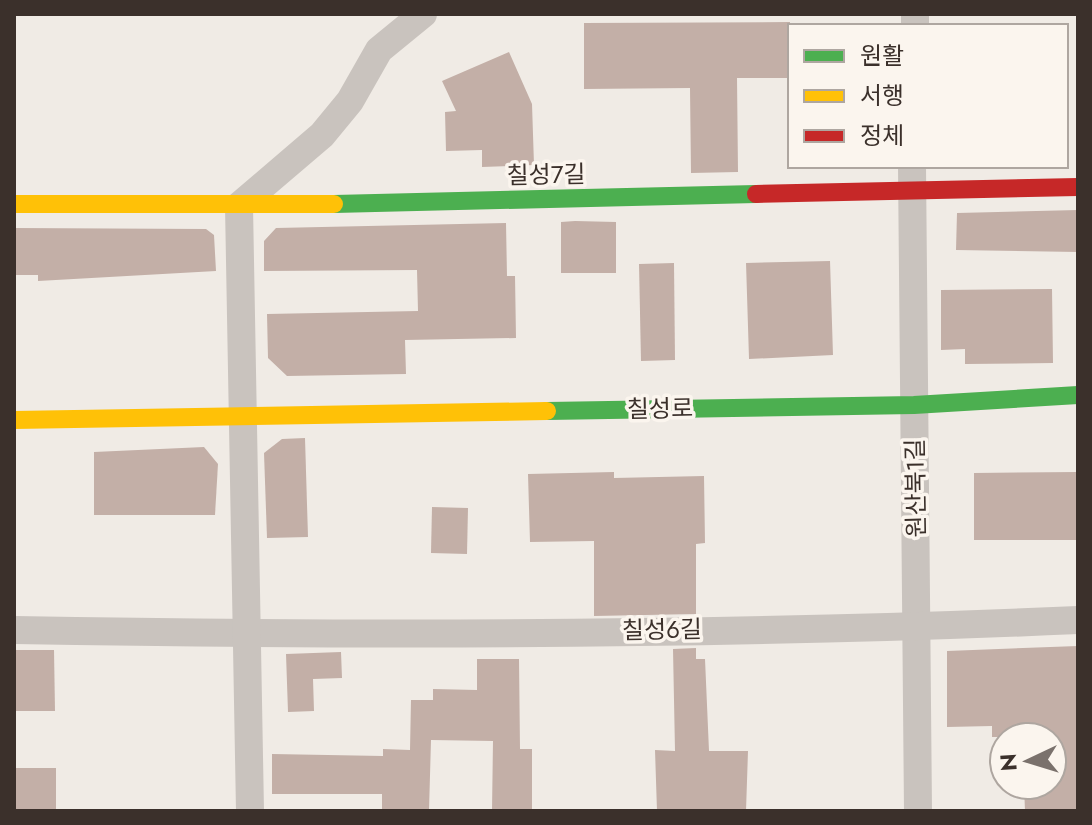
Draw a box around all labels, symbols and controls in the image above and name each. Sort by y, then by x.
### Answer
legend [788,24,1068,168]
text: 원활 [860,38,904,73]
text: 서행 [860,78,904,113]
text: 정체 [860,118,904,153]
street label: 칠성7길 [506,156,586,193]
street label: 칠성로 [627,390,693,427]
street label: 원산북1길 [897,438,934,538]
street label: 칠성6길 [622,611,702,648]
north arrow [988,721,1068,801]
text: N [991,753,1025,772]

